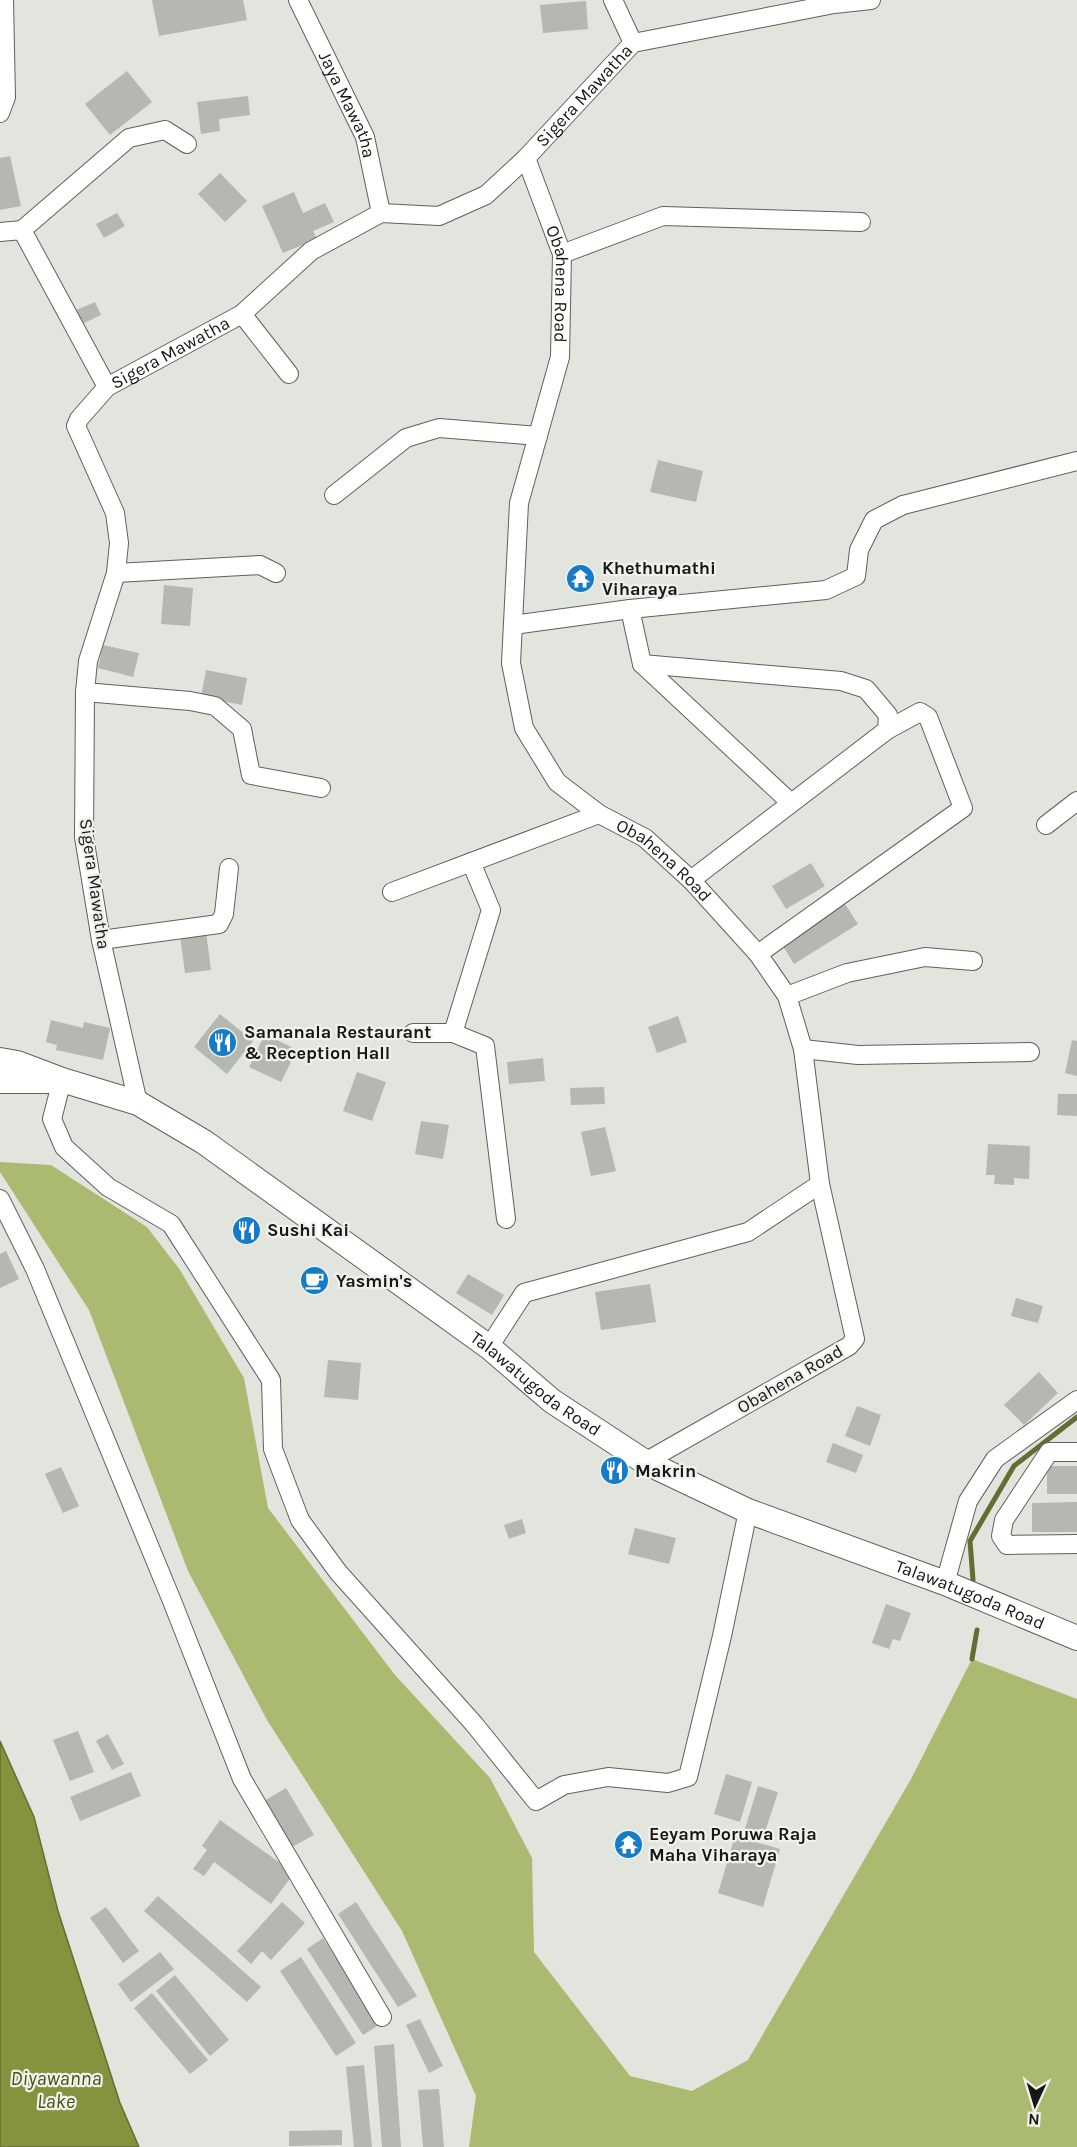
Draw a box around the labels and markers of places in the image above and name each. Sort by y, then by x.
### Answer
place label: Khethumathi Viharaya [602,557,716,600]
temple icon: Khethumathi Viharaya [565,562,597,594]
place label: Samanala Restaurant & Reception Hall [244,1021,431,1064]
restaurant icon: Samanala Restaurant & Reception Hall [207,1026,239,1058]
restaurant icon: Sushi Kai [230,1214,262,1246]
place label: Sushi Kai [267,1219,349,1241]
cafe icon: Yasmin's [299,1265,331,1297]
place label: Yasmin's [336,1270,412,1292]
restaurant icon: Makrin [598,1455,630,1487]
place label: Makrin [635,1460,696,1482]
place label: Eeyam Poruwa Raja Maha Viharaya [649,1823,817,1866]
temple icon: Eeyam Poruwa Raja Maha Viharaya [612,1828,644,1860]

